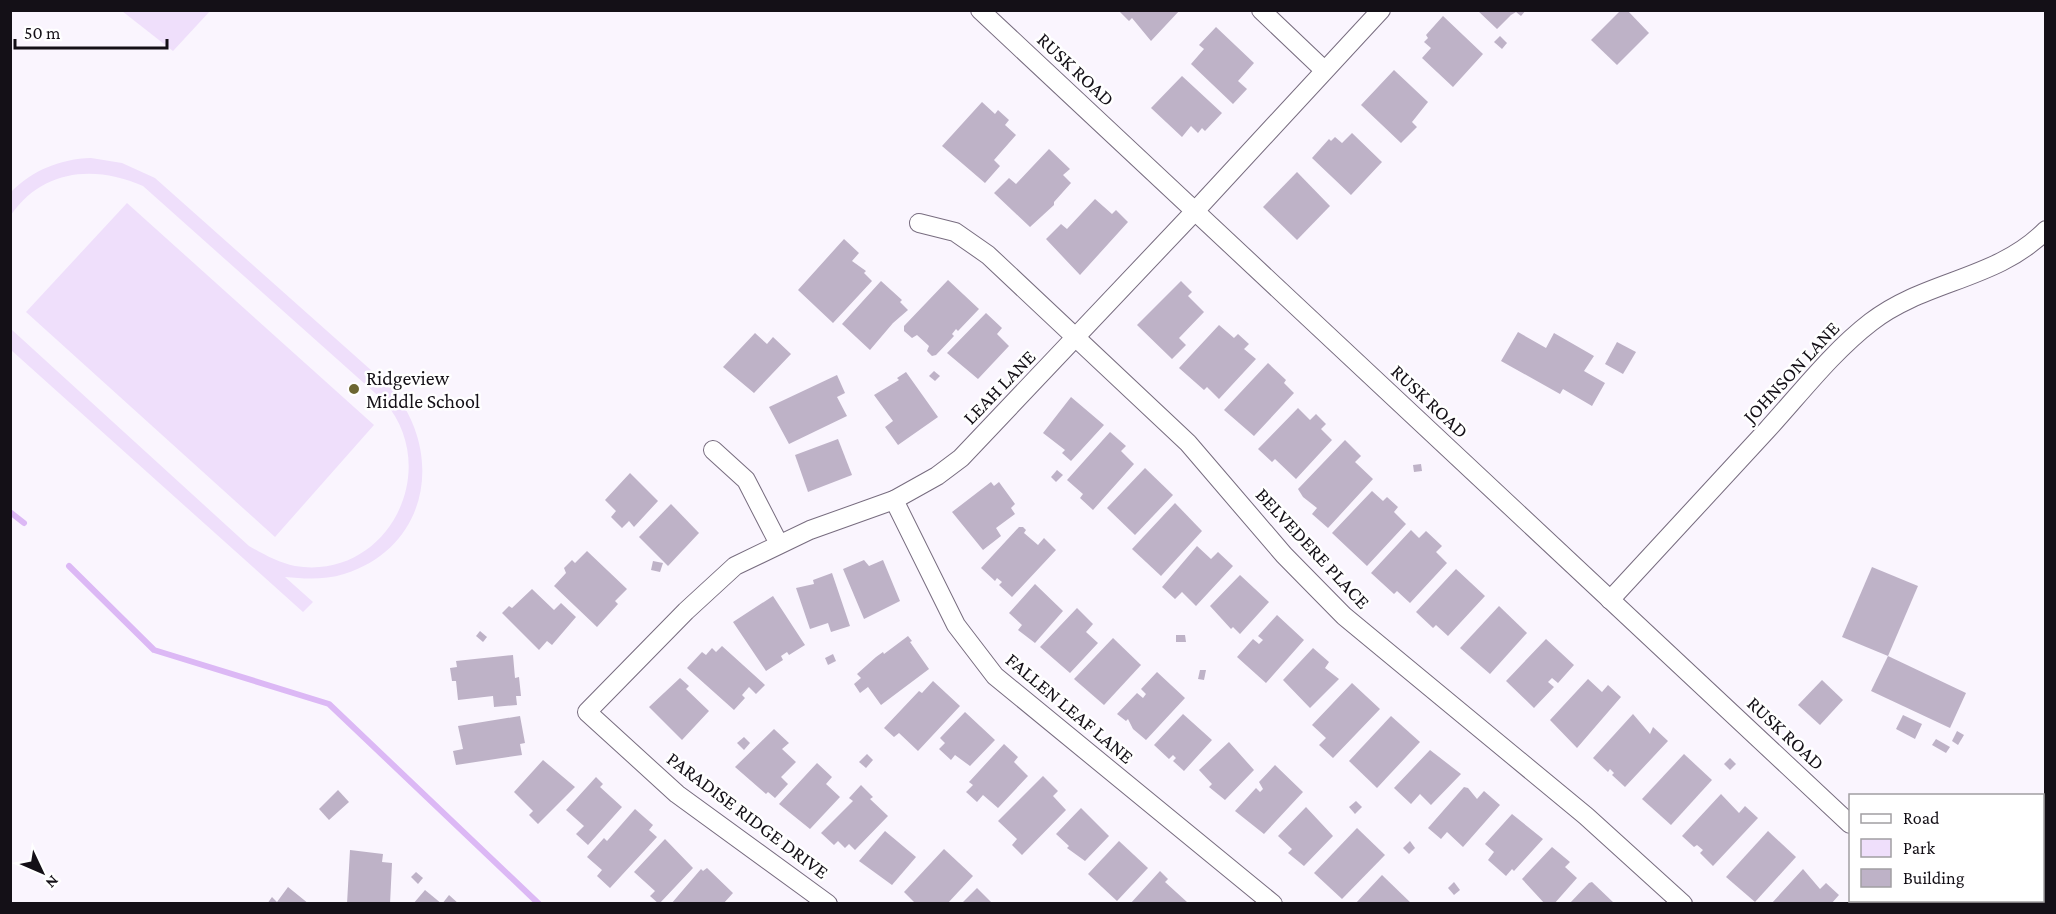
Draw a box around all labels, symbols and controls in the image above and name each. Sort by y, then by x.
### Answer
scale bar [15,12,166,50]
text: 50 m [24,23,61,43]
street label: RUSK ROAD [1033,28,1119,110]
street label: JOHNSON LANE [1737,317,1844,429]
street label: LEAH LANE [958,345,1040,429]
street label: RUSK ROAD [1387,360,1473,442]
place label: Ridgeview Middle School [366,367,480,412]
marker: Ridgeview Middle School [347,382,361,396]
street label: BELVEDERE PLACE [1251,483,1375,613]
street label: FALLEN LEAF LANE [1002,648,1138,768]
street label: RUSK ROAD [1743,692,1829,774]
street label: PARADISE RIDGE DRIVE [663,747,833,883]
legend [1849,794,2044,902]
text: Road [1903,808,1940,828]
text: Park [1903,838,1935,858]
north arrow [12,842,72,902]
text: Building [1903,868,1965,888]
text: N [42,872,62,892]

